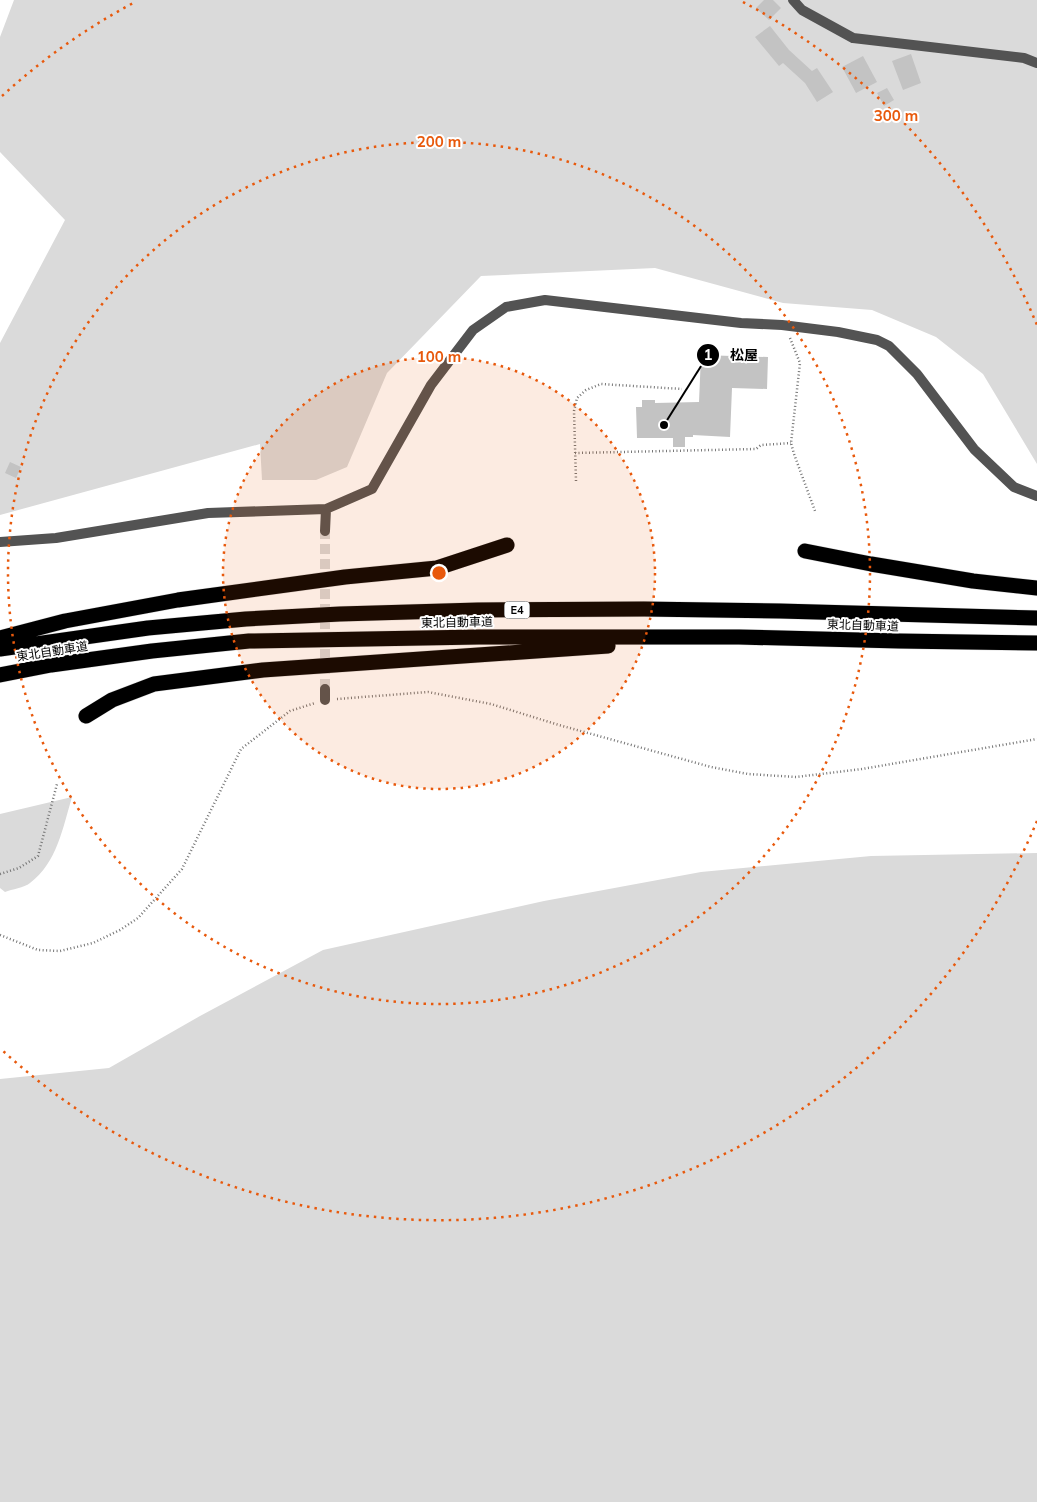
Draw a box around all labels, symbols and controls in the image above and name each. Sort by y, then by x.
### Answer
text: 300 m [874,106,918,125]
text: 200 m [417,132,461,151]
callout: 松屋 [695,340,768,369]
text: 1 [703,345,713,364]
text: 松屋 [730,346,758,364]
text: 100 m [417,347,461,366]
centre of rings [430,564,448,582]
road number: E4 [504,602,530,618]
street label: 東北自動車道 [421,614,493,630]
street label: 東北自動車道 [827,616,899,634]
street label: 東北自動車道 [15,638,89,664]

